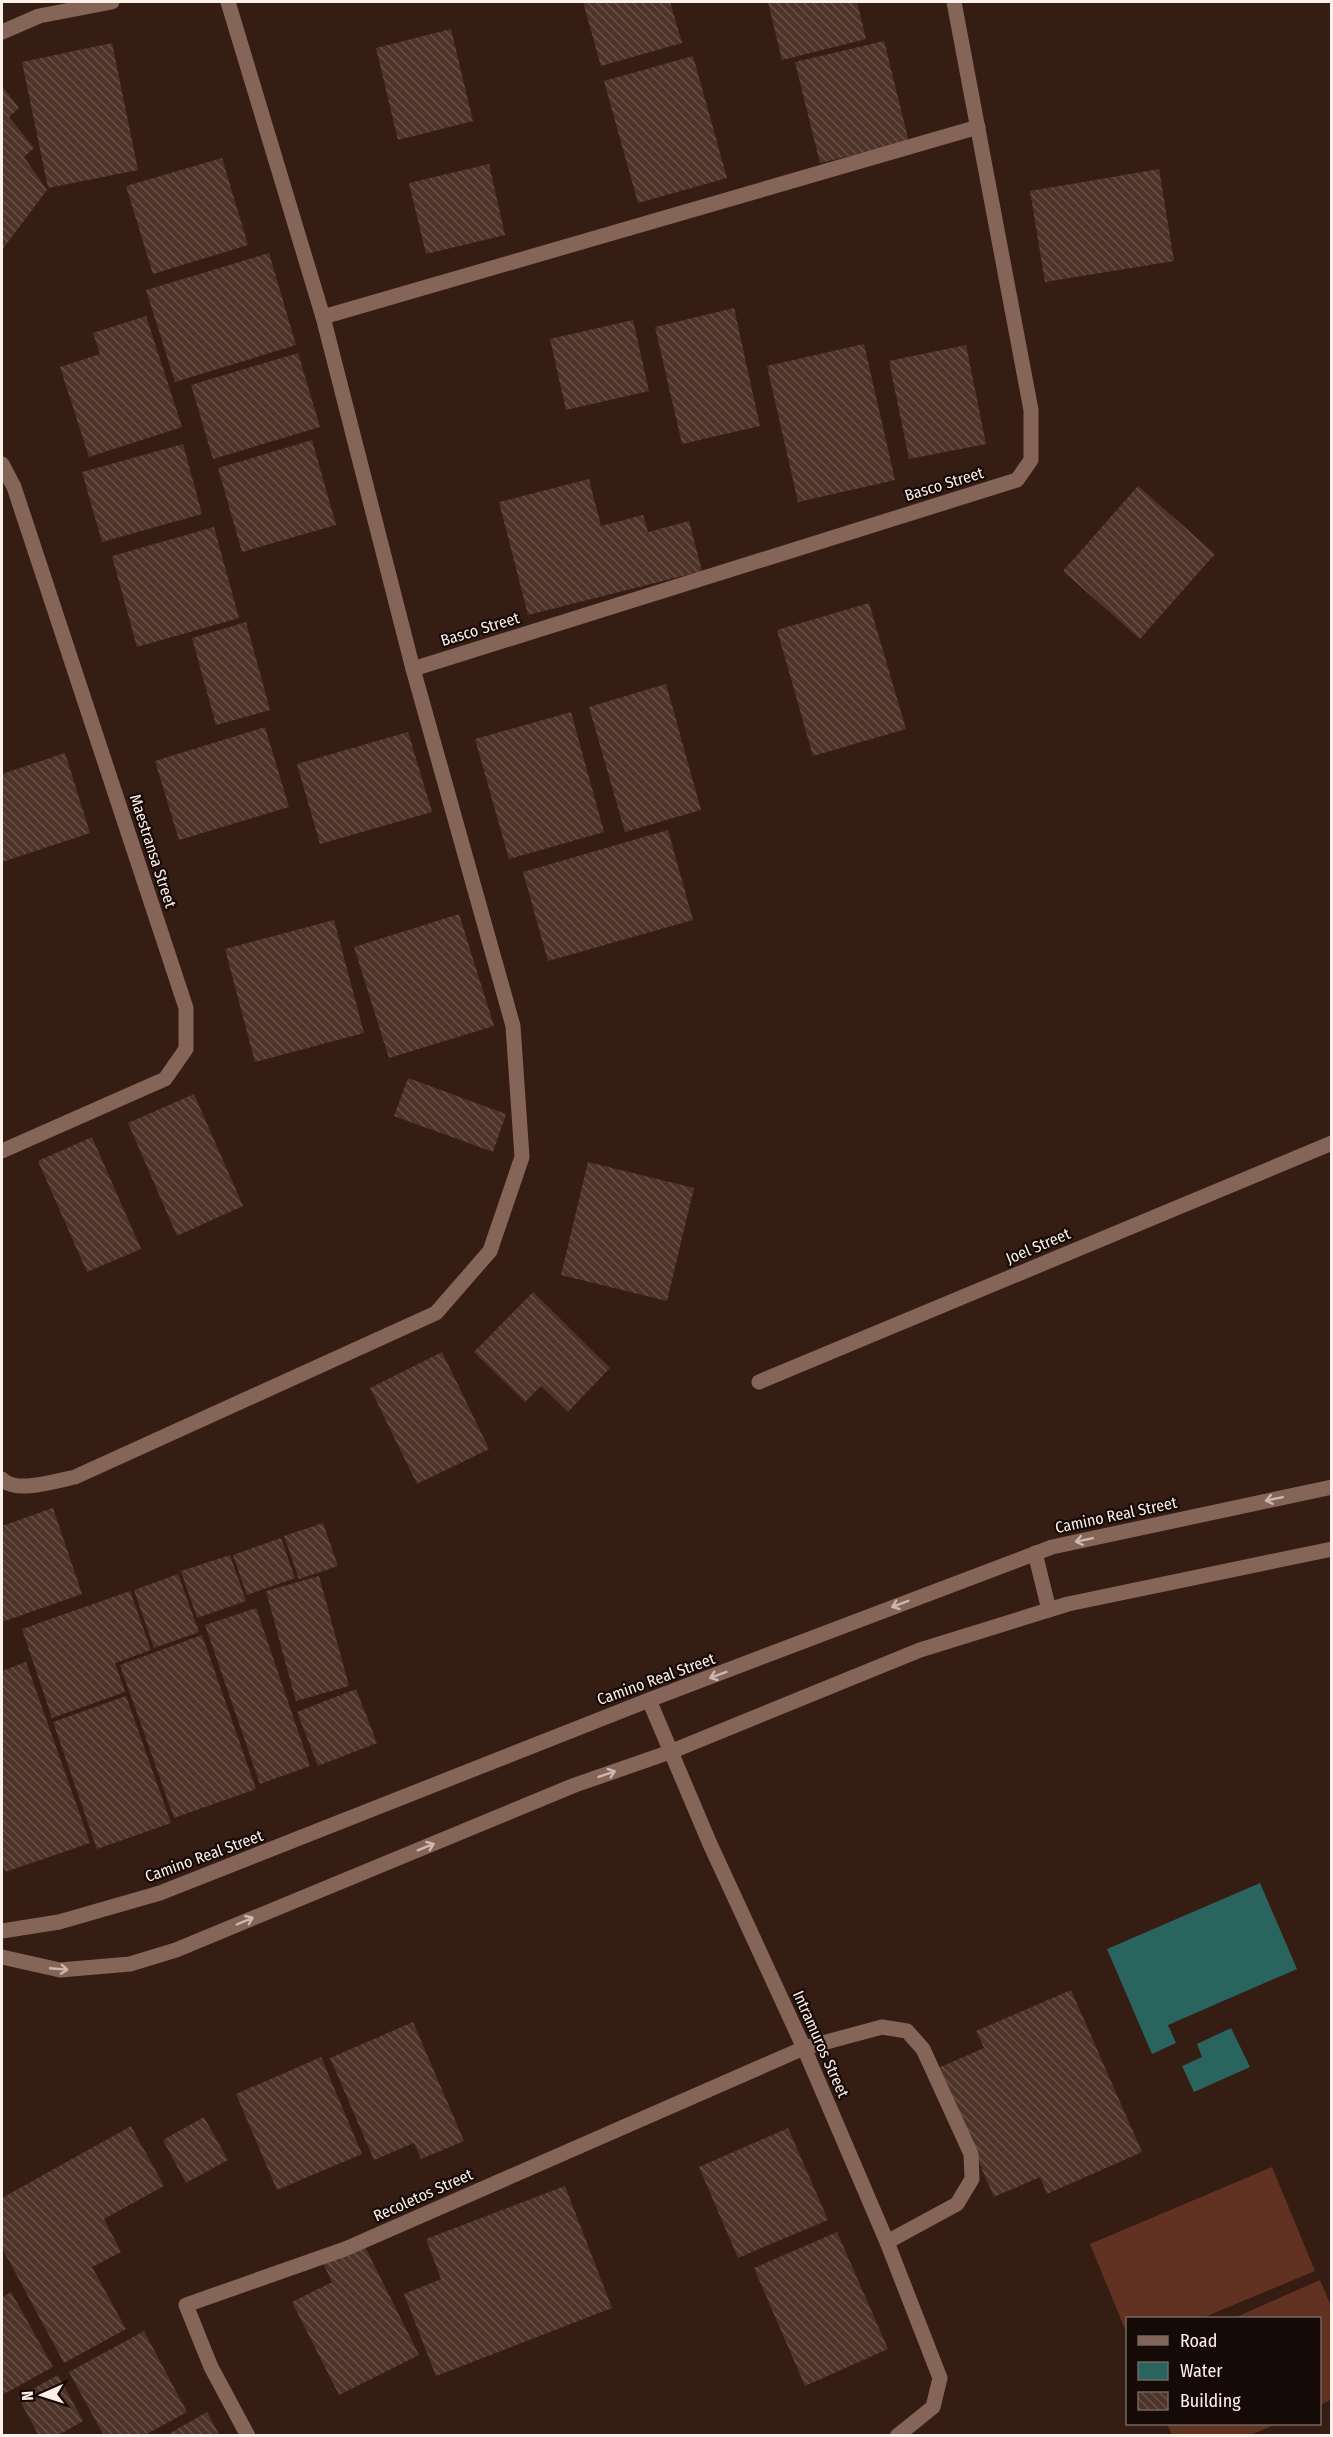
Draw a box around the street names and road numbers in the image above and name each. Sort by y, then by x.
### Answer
street label: Basco Street [902,463,986,505]
street label: Basco Street [438,608,522,650]
street label: Maestransa Street [126,792,181,911]
street label: Joel Street [1003,1224,1074,1268]
street label: Camino Real Street [1053,1493,1179,1537]
street label: Camino Real Street [594,1649,718,1709]
street label: Camino Real Street [142,1826,266,1886]
street label: Intramuros Street [789,1988,853,2101]
street label: Recoletos Street [370,2164,476,2225]

